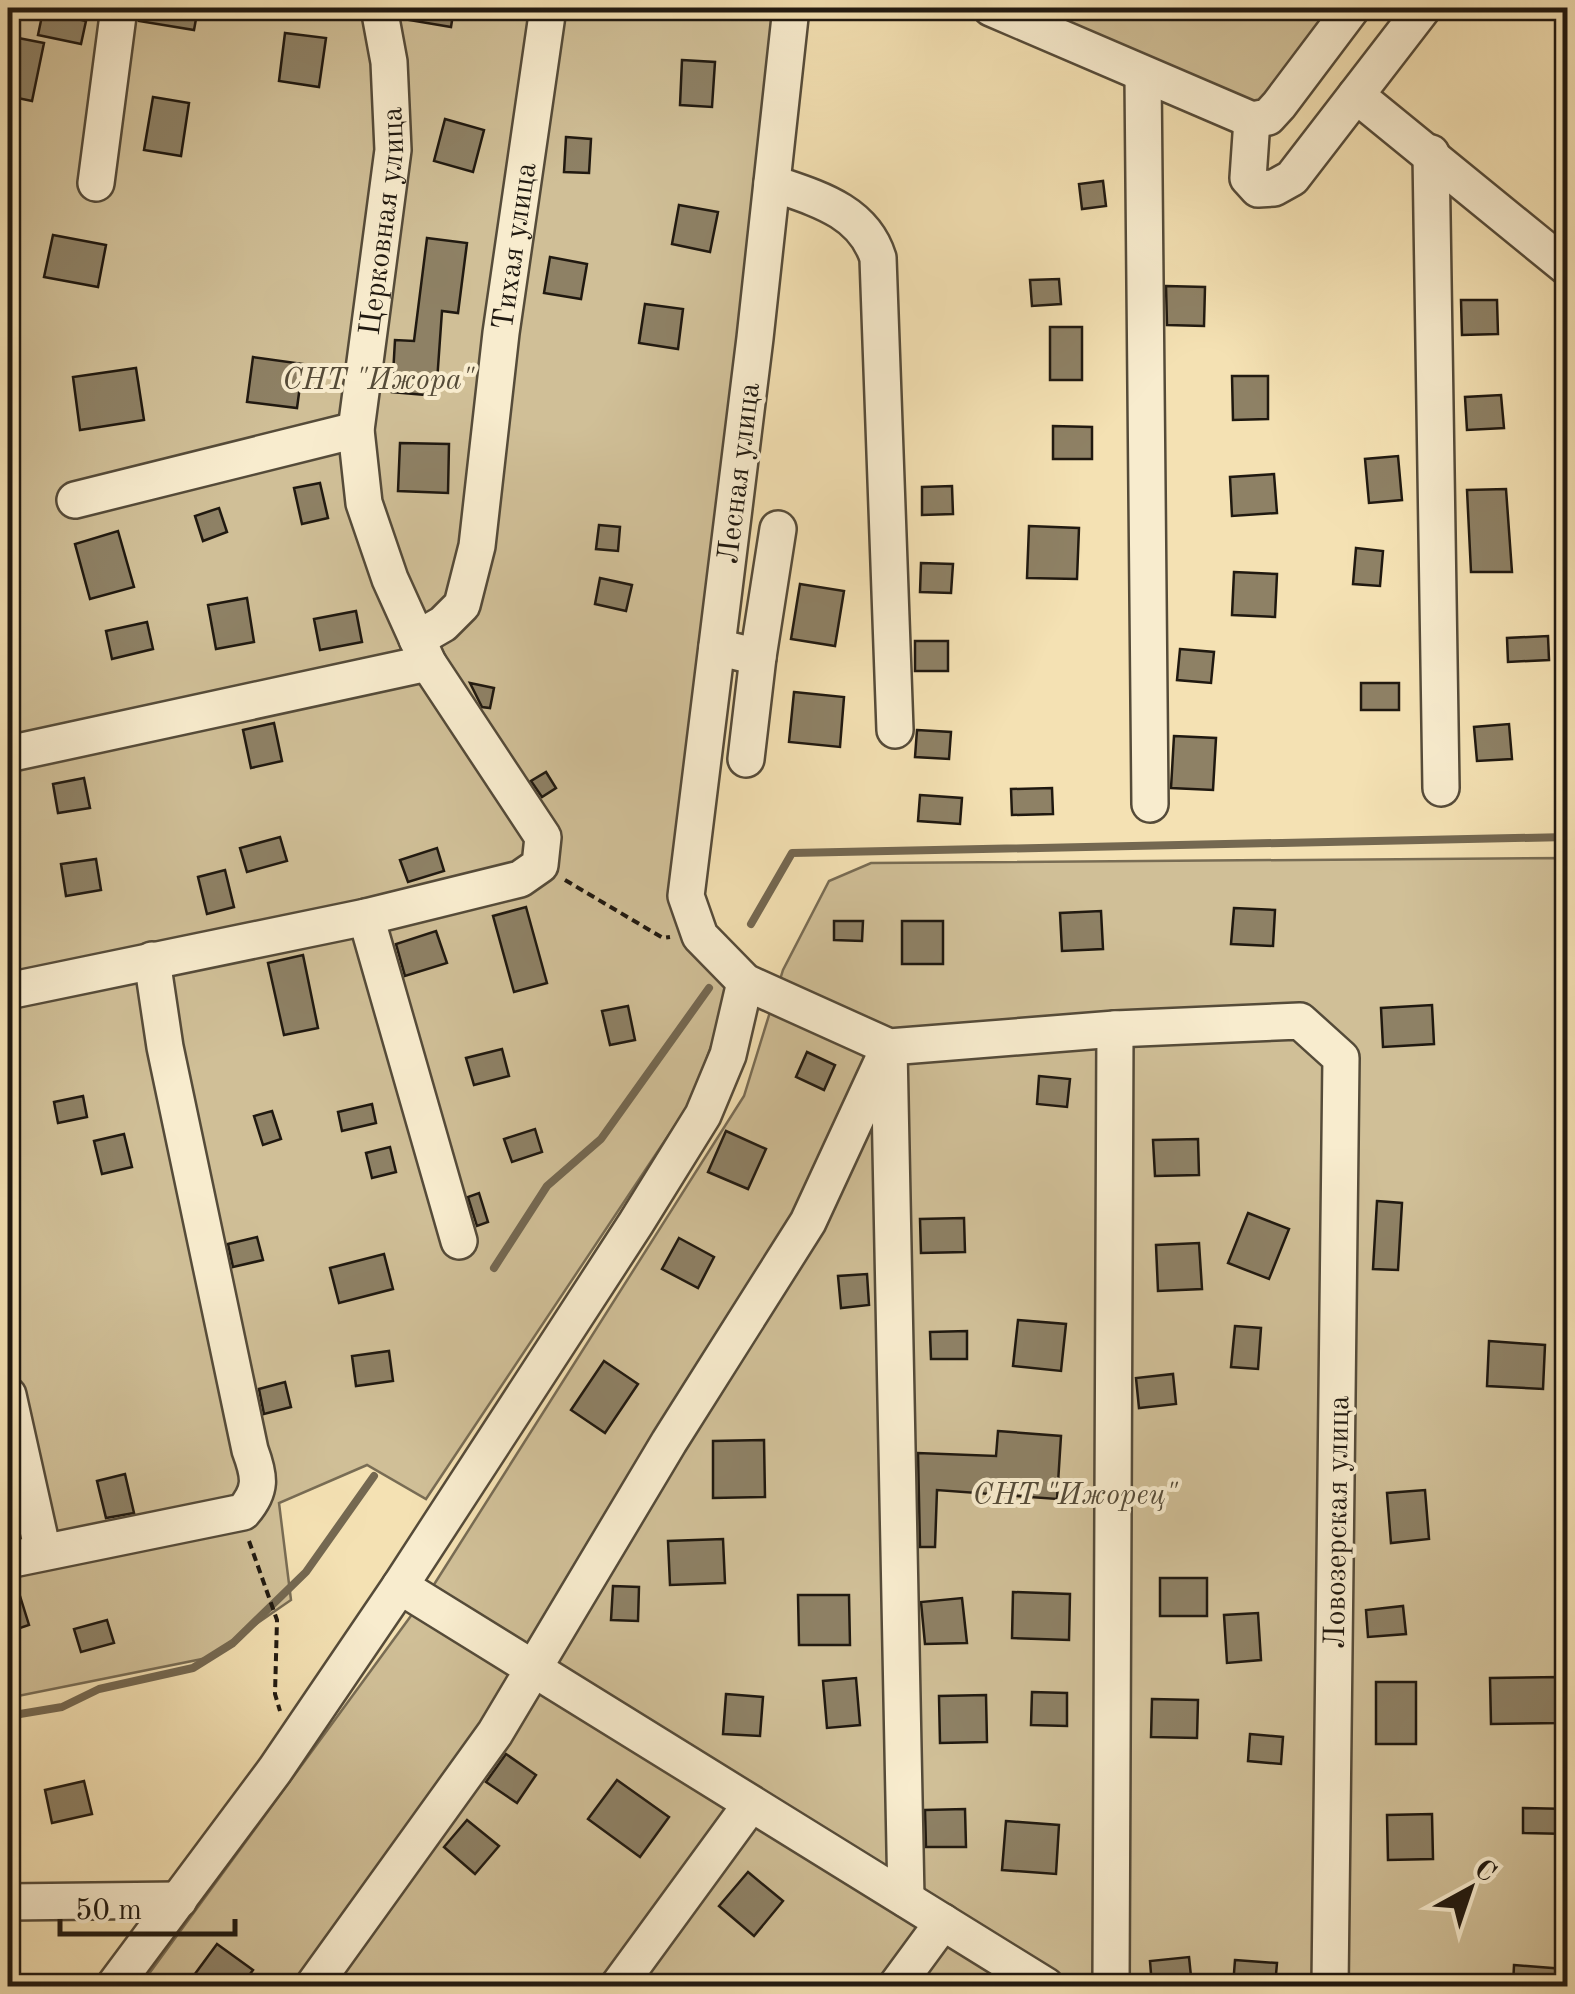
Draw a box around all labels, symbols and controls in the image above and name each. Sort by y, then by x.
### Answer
street label: Церковная улица [356,106,410,337]
street label: Тихая улица [489,160,543,332]
park label: СНТ "Ижора" [282,366,475,396]
street label: Лесная улица [714,381,766,566]
street label: Ловозерская улица [1321,1395,1355,1649]
park label: СНТ "Ижорец" [973,1481,1179,1511]
north arrow [1420,1839,1520,1939]
text: С [1468,1855,1501,1889]
scale bar [60,1874,235,1936]
text: 50 m [75,1896,142,1926]

